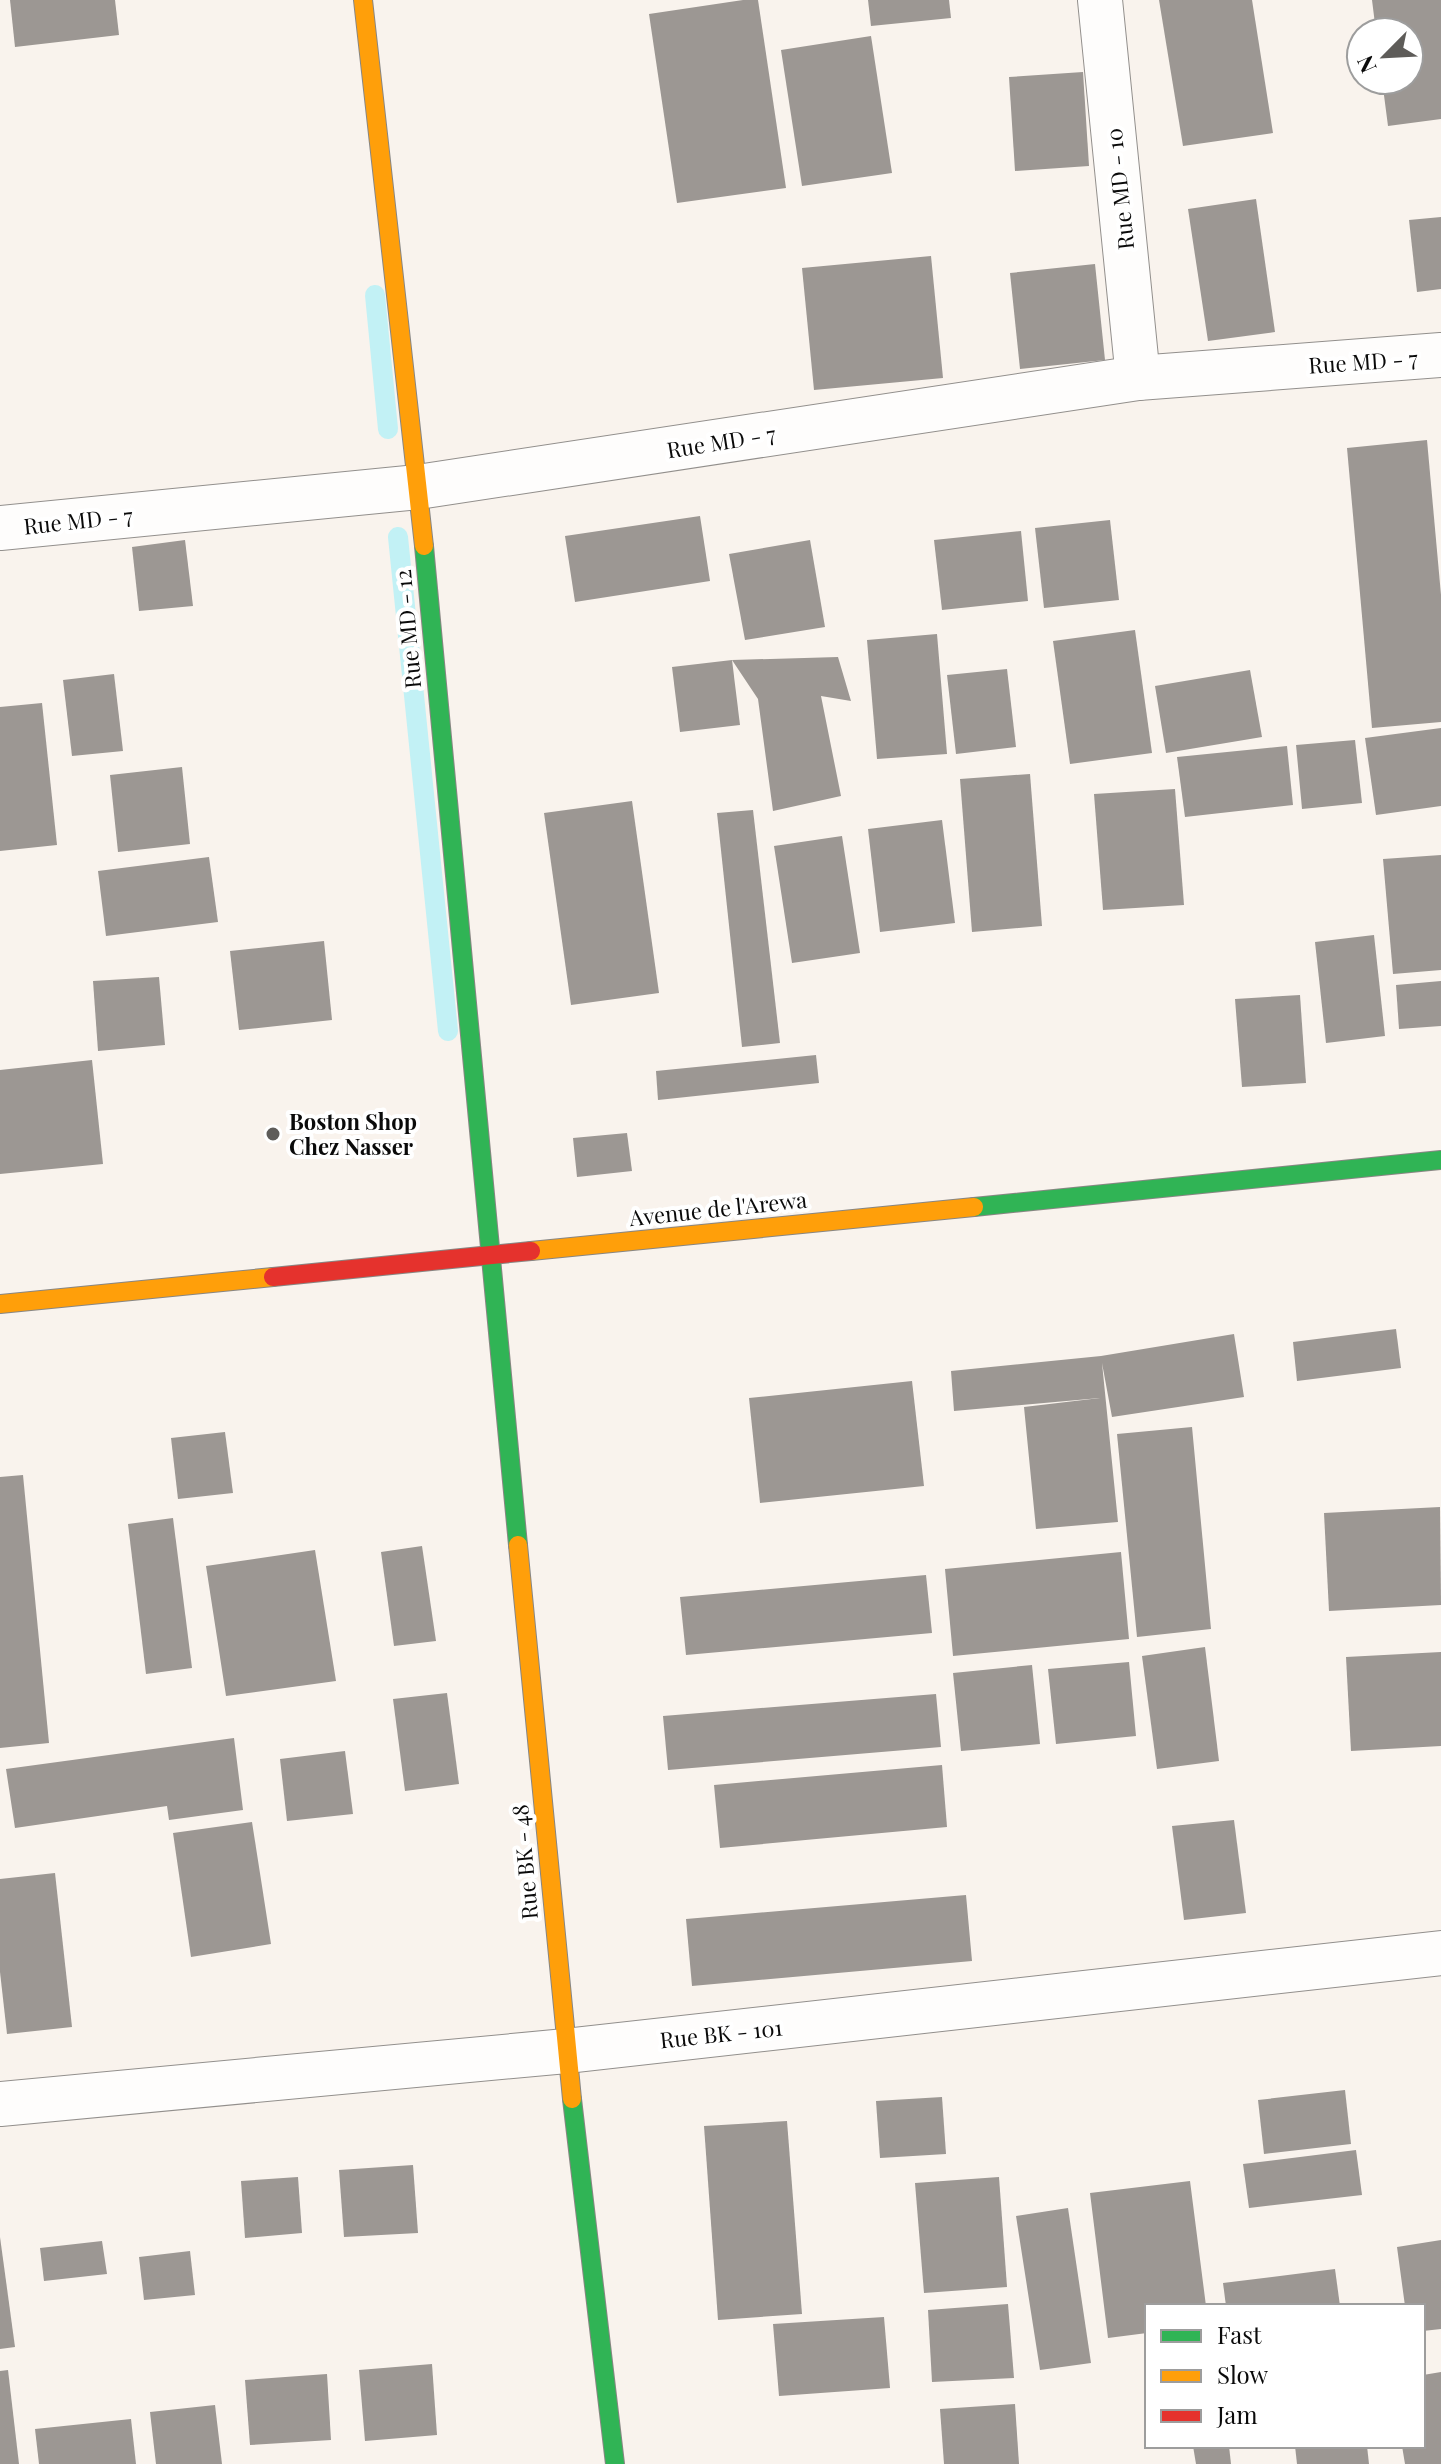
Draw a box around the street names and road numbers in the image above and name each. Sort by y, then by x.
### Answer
street label: Rue MD - 10 [1098,127,1140,251]
street label: Rue MD - 7 [1307,342,1419,380]
street label: Rue MD - 7 [665,418,778,464]
street label: Rue MD - 7 [22,499,134,541]
street label: Rue MD - 12 [387,568,427,690]
street label: Avenue de l'Arewa [627,1184,808,1232]
street label: Rue BK - 48 [504,1803,544,1921]
street label: Rue BK - 101 [658,2012,784,2054]

